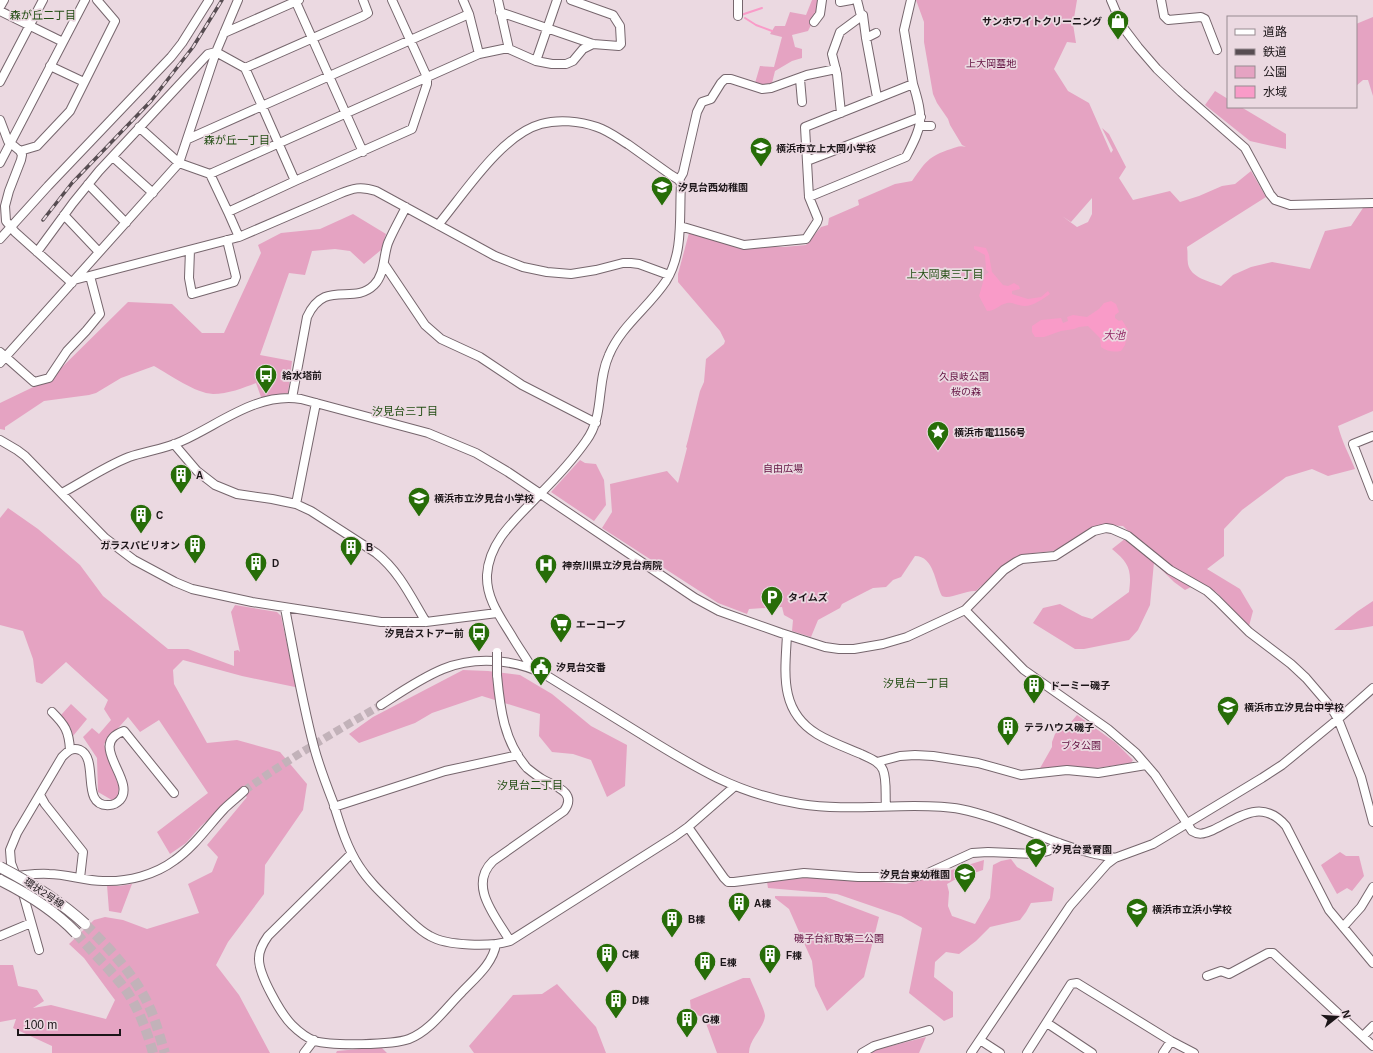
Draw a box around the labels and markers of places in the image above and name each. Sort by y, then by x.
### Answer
shop icon: サンホワイトクリーニング [1105,8,1131,41]
place label: サンホワイトクリーニング [982,16,1102,27]
school or university icon: 横浜市立上大岡小学校 [748,135,774,168]
place label: 横浜市立上大岡小学校 [776,143,876,154]
school or university icon: 汐見台西幼稚園 [649,174,675,207]
place label: 汐見台西幼稚園 [678,182,748,193]
bus stop icon: 給水塔前 [253,362,279,395]
place label: 給水塔前 [282,370,322,381]
place icon: 横浜市電1156号 [925,419,951,452]
place label: 横浜市電1156号 [954,427,1026,438]
building icon: A [168,462,194,495]
place label: A [196,470,203,481]
school or university icon: 横浜市立汐見台小学校 [406,485,432,518]
place label: 横浜市立汐見台小学校 [434,493,534,504]
building icon: C [128,502,154,535]
place label: C [156,510,163,521]
building icon: ガラスパビリオン [182,532,208,565]
building icon: B [338,534,364,567]
place label: ガラスパビリオン [100,540,180,551]
place label: B [366,542,373,553]
building icon: D [243,550,269,583]
hospital icon: 神奈川県立汐見台病院 [533,552,559,585]
place label: D [272,558,279,569]
place label: 神奈川県立汐見台病院 [562,560,662,571]
parking icon: タイムズ [759,584,785,617]
place label: タイムズ [788,592,828,603]
supermarket icon: エーコープ [548,611,574,644]
place label: エーコープ [576,619,625,630]
bus stop icon: 汐見台ストアー前 [466,620,492,653]
place label: 汐見台ストアー前 [385,628,464,639]
public building icon: 汐見台交番 [528,654,554,687]
place label: 汐見台交番 [556,662,606,673]
building icon: ドーミー磯子 [1021,672,1047,705]
place label: ドーミー磯子 [1050,680,1110,691]
school or university icon: 横浜市立汐見台中学校 [1215,694,1241,727]
place label: 横浜市立汐見台中学校 [1244,702,1344,713]
building icon: テラハウス磯子 [995,714,1021,747]
place label: テラハウス磯子 [1024,722,1094,733]
school or university icon: 汐見台愛育園 [1023,836,1049,869]
place label: 汐見台愛育園 [1052,844,1112,855]
school or university icon: 汐見台東幼稚園 [952,861,978,894]
place label: 汐見台東幼稚園 [880,869,950,880]
building icon: A棟 [726,890,752,923]
school or university icon: 横浜市立浜小学校 [1124,896,1150,929]
place label: A棟 [754,898,771,909]
place label: 横浜市立浜小学校 [1152,904,1232,915]
building icon: B棟 [659,906,685,939]
place label: B棟 [688,914,705,925]
building icon: C棟 [594,941,620,974]
building icon: F棟 [757,942,783,975]
place label: C棟 [622,949,639,960]
building icon: E棟 [692,949,718,982]
place label: F棟 [786,950,802,961]
place label: E棟 [720,957,737,968]
building icon: D棟 [603,987,629,1020]
place label: D棟 [632,995,649,1006]
building icon: G棟 [674,1006,700,1039]
place label: G棟 [702,1014,720,1025]

